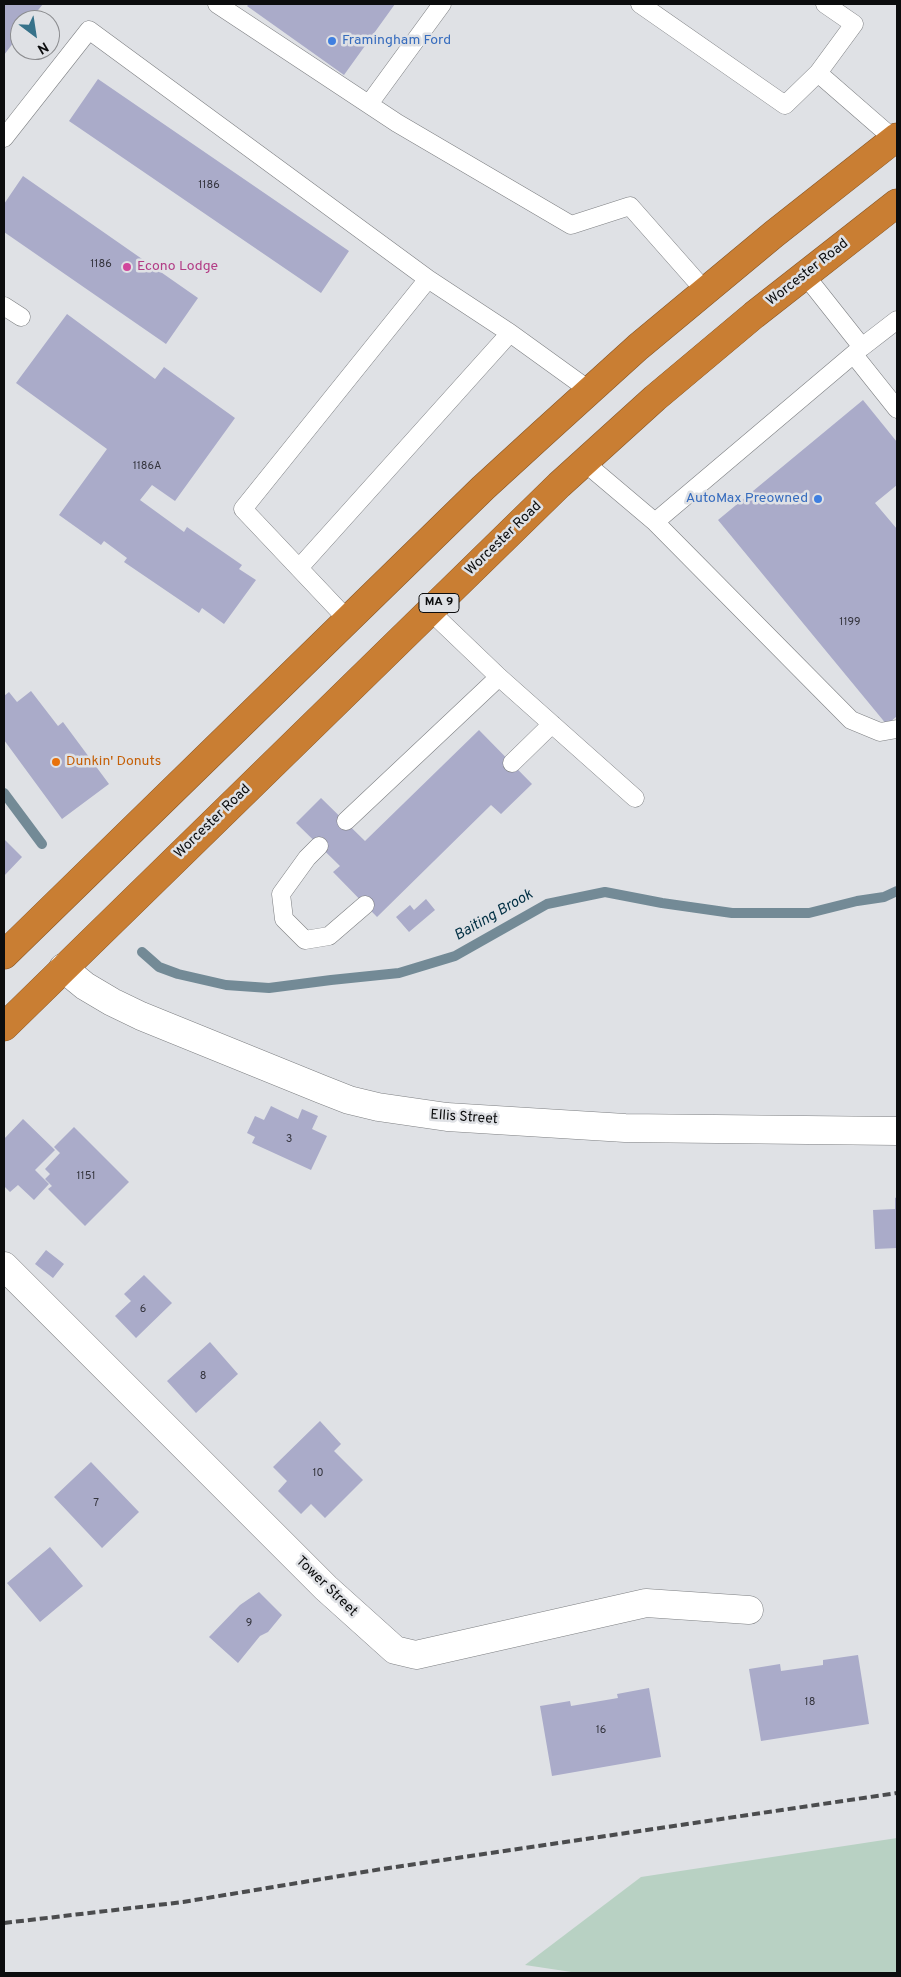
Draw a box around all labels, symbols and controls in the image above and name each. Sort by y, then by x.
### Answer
north arrow [10,10,60,60]
place label: Framingham Ford [342,33,451,49]
marker: Framingham Ford [326,35,338,47]
text: N [34,38,51,57]
house number: 1186 [198,179,220,193]
street label: Worcester Road [764,236,852,310]
house number: 1186 [90,258,112,272]
place label: Econo Lodge [137,259,218,275]
marker: Econo Lodge [121,261,133,273]
house number: 1186A [133,460,161,474]
place label: AutoMax Preowned [686,491,808,507]
marker: AutoMax Preowned [812,493,824,505]
street label: Worcester Road [462,498,546,580]
road number: MA 9 [419,594,459,612]
house number: 1199 [839,616,861,630]
place label: Dunkin' Donuts [66,754,161,770]
marker: Dunkin' Donuts [50,756,62,768]
street label: Worcester Road [171,781,255,863]
water label: Baiting Brook [451,886,537,946]
street label: Ellis Street [430,1107,498,1129]
house number: 3 [286,1133,292,1147]
house number: 1151 [76,1170,96,1184]
house number: 6 [140,1303,146,1317]
house number: 8 [200,1370,206,1384]
house number: 10 [312,1467,324,1481]
house number: 7 [93,1497,99,1511]
street label: Tower Street [292,1553,360,1621]
house number: 9 [246,1617,252,1631]
house number: 18 [805,1696,815,1710]
house number: 16 [596,1724,606,1738]

